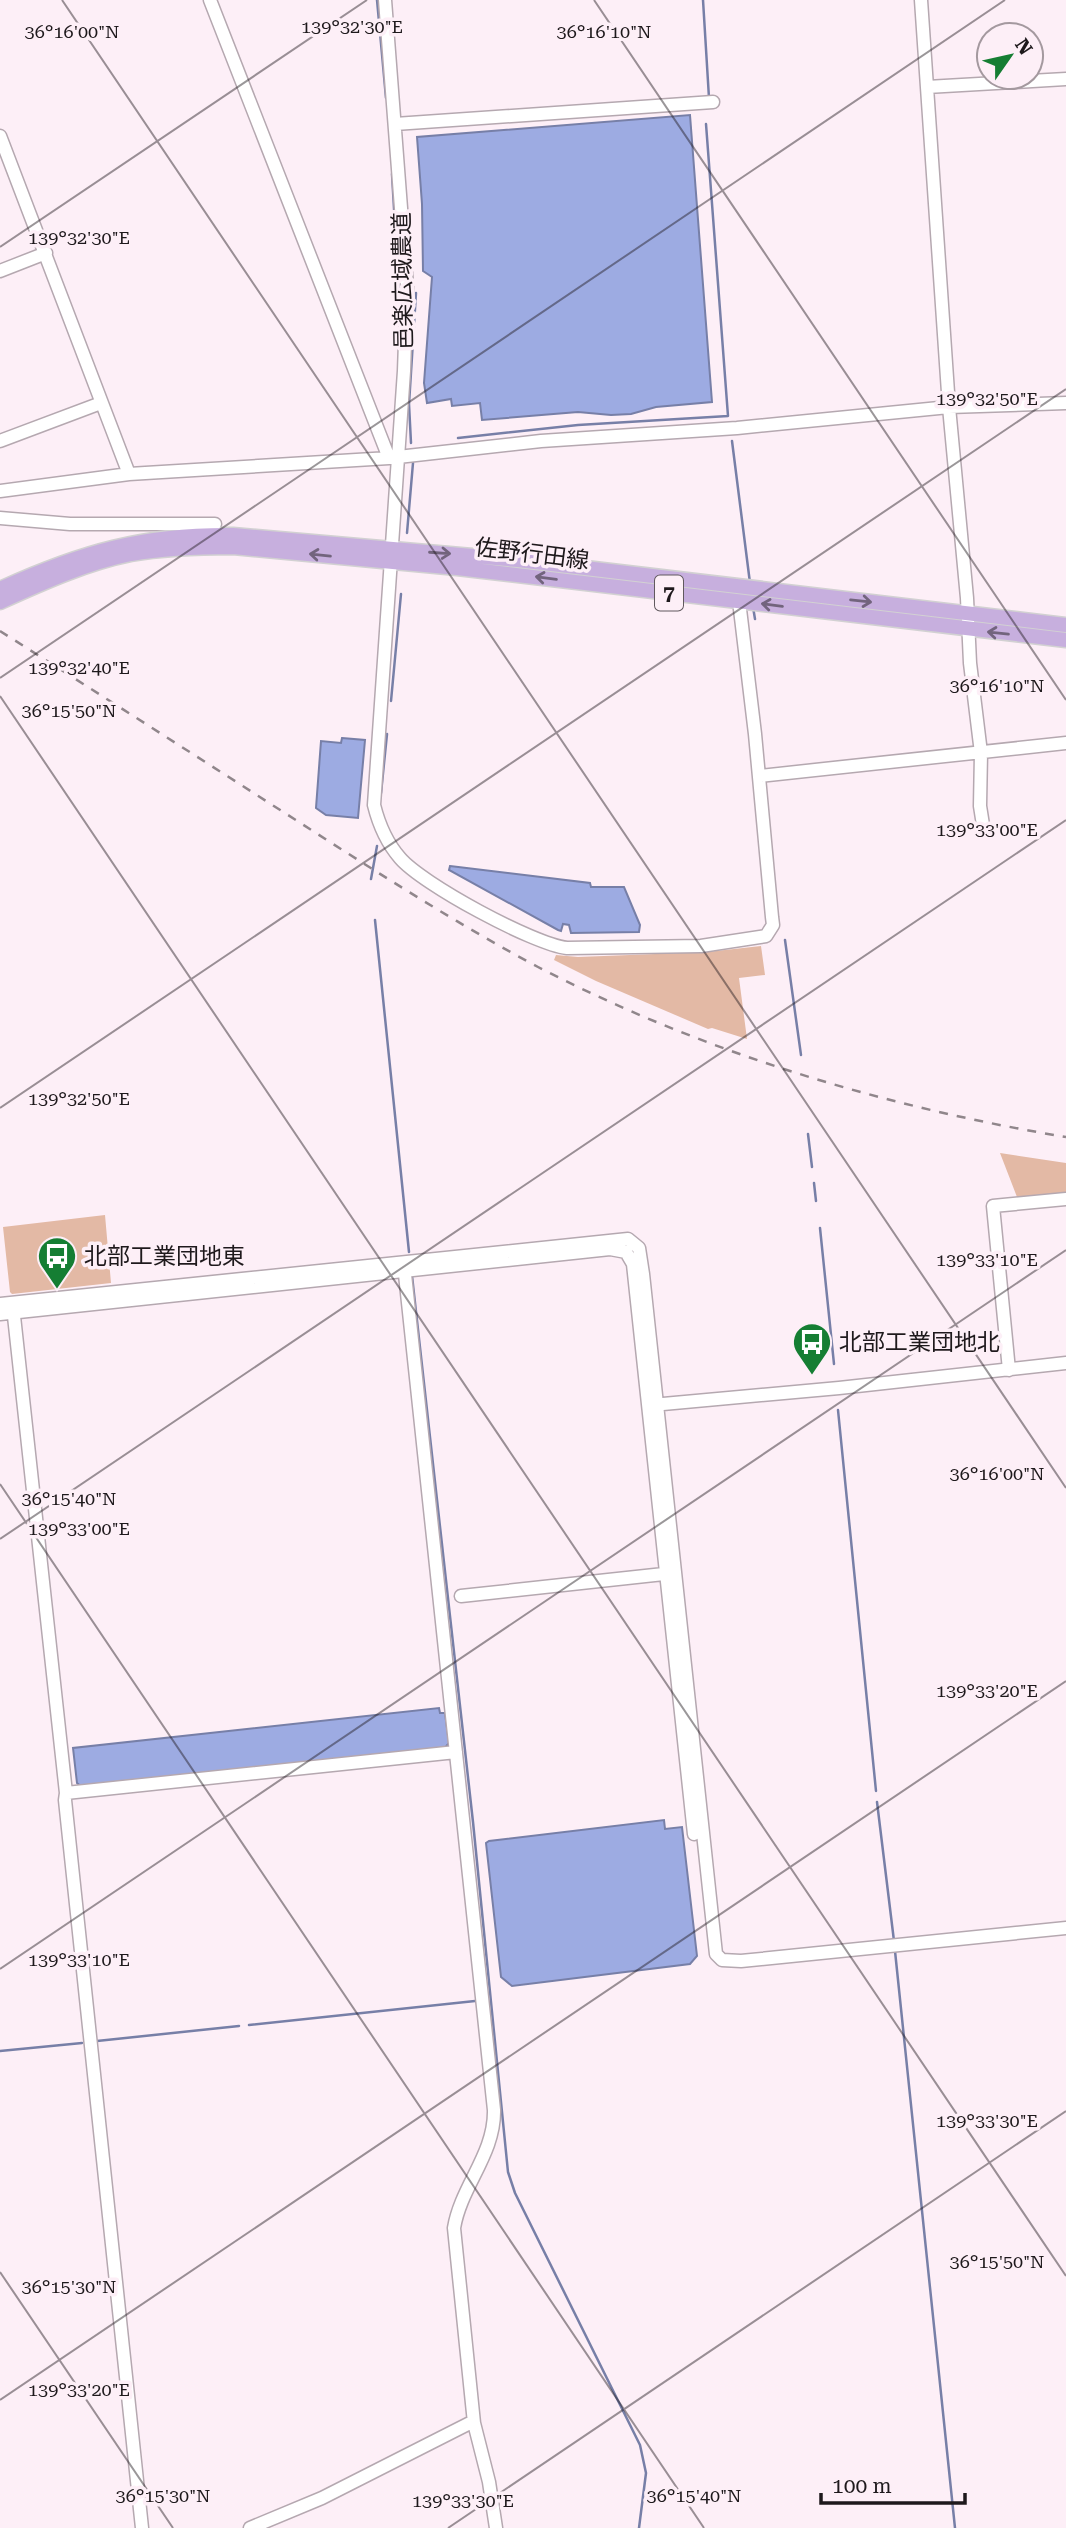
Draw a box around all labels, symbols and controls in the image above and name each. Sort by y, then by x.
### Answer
text: 139°32'30"E [301,16,403,37]
text: 36°16'00"N [25,21,119,42]
text: 36°16'10"N [557,21,651,42]
north arrow [975,21,1045,91]
text: N [1010,34,1038,60]
street label: 邑楽広域農道 [388,212,418,350]
text: 139°32'30"E [28,227,130,248]
text: 139°32'50"E [936,388,1038,409]
street label: 佐野行田線 [473,534,591,574]
one-way arrow [428,547,451,560]
one-way arrow [309,548,332,561]
one-way arrow [536,572,558,585]
road number: 7 [655,576,683,610]
one-way arrow [849,595,872,608]
one-way arrow [762,598,784,611]
one-way arrow [987,626,1010,639]
text: 139°32'40"E [28,657,130,678]
text: 36°16'10"N [950,675,1044,696]
text: 36°15'50"N [22,700,116,721]
text: 139°33'00"E [936,819,1038,840]
text: 139°32'50"E [28,1088,130,1109]
bus stop icon: 北部工業団地東 [36,1235,78,1290]
place label: 北部工業団地東 [84,1243,245,1270]
text: 139°33'10"E [936,1249,1038,1270]
bus stop icon: 北部工業団地北 [791,1321,833,1376]
place label: 北部工業団地北 [839,1329,1000,1356]
text: 36°16'00"N [950,1463,1044,1484]
text: 36°15'40"N [22,1488,116,1509]
text: 139°33'00"E [28,1518,130,1539]
text: 139°33'20"E [936,1680,1038,1701]
text: 139°33'10"E [28,1949,130,1970]
text: 139°33'30"E [936,2110,1038,2131]
text: 36°15'50"N [950,2251,1044,2272]
text: 36°15'30"N [22,2276,116,2297]
text: 139°33'20"E [28,2379,130,2400]
scale bar [821,2462,964,2506]
text: 100 m [832,2474,892,2498]
text: 36°15'30"N [116,2485,210,2506]
text: 36°15'40"N [647,2485,741,2506]
text: 139°33'30"E [412,2490,514,2511]

